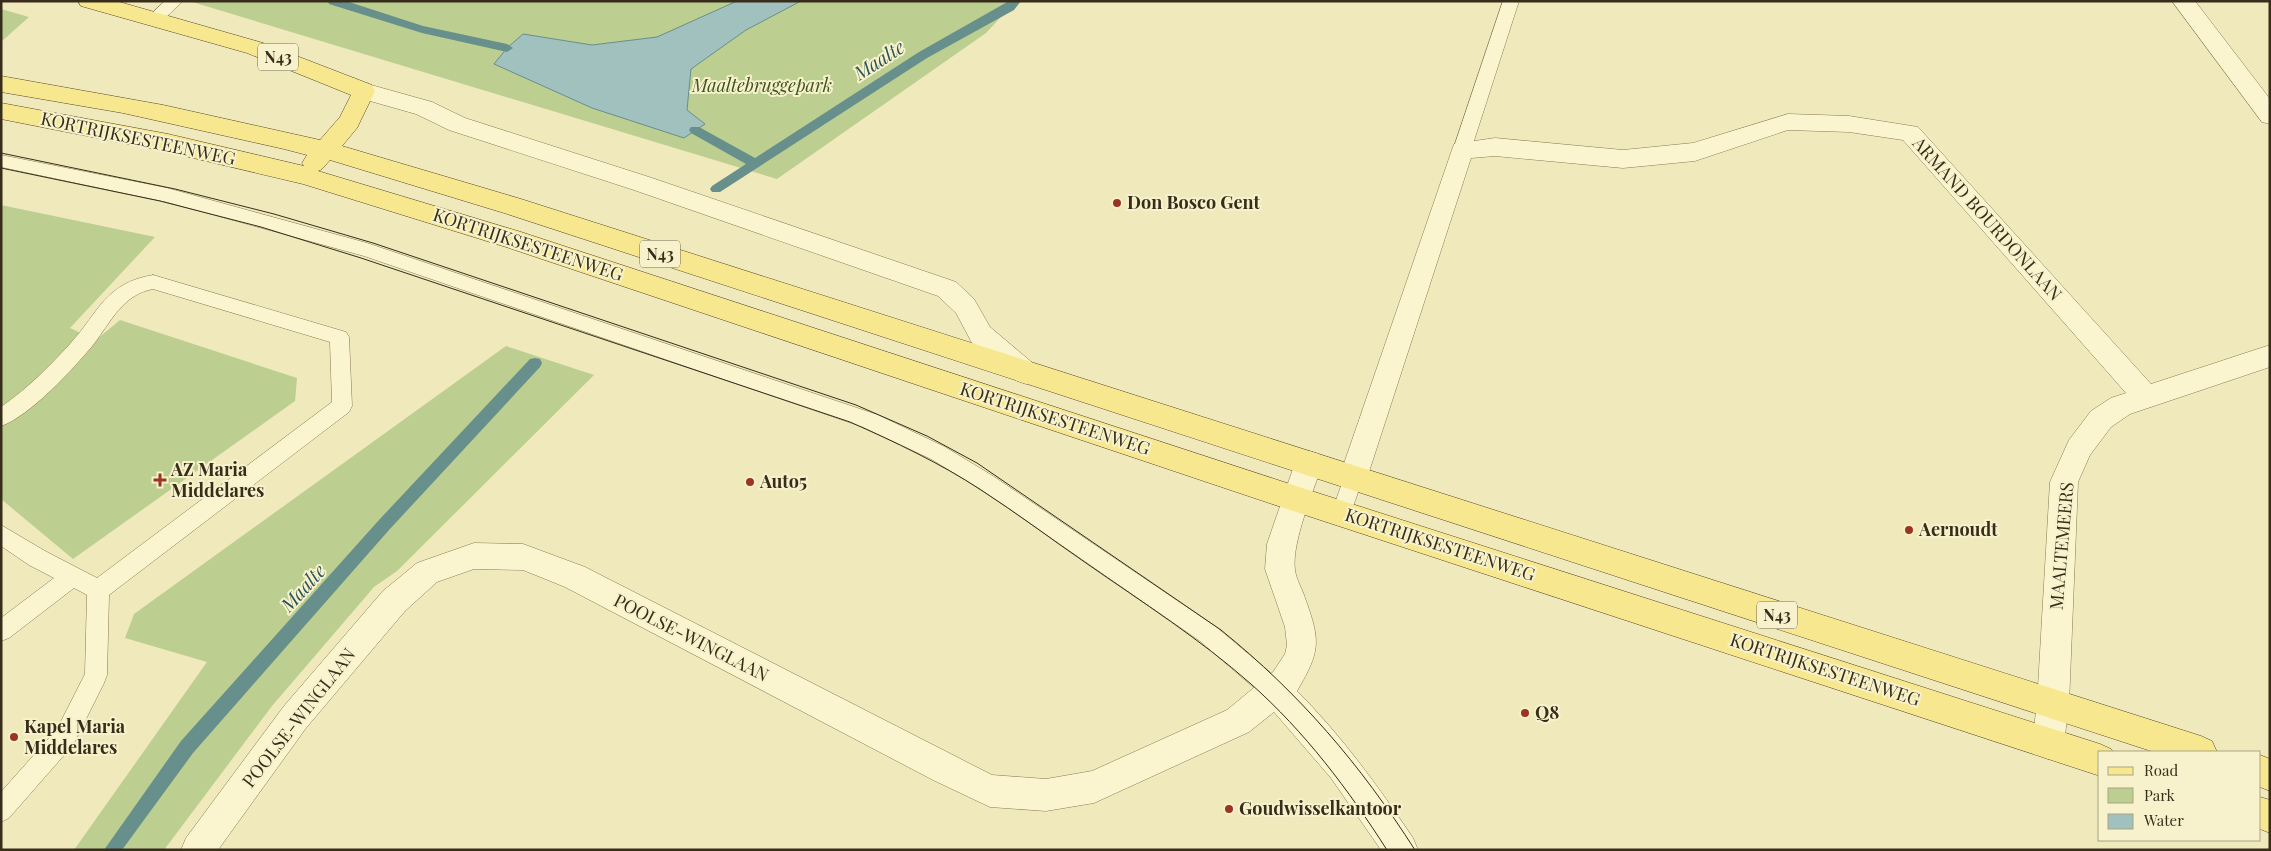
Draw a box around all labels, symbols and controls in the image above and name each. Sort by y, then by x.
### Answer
water label: Maalte [847,33,909,86]
road number: N43 [258,44,298,70]
park label: Maaltebruggepark [691,73,832,97]
street label: KORTRIJKSESTEENWEG [39,106,238,170]
street label: ARMAND BOURDONLAAN [1907,131,2068,306]
place label: Don Bosco Gent [1127,190,1261,214]
marker: Don Bosco Gent [1111,197,1123,209]
street label: KORTRIJKSESTEENWEG [430,202,627,286]
road number: N43 [640,240,680,268]
street label: KORTRIJKSESTEENWEG [957,376,1154,460]
place label: AZ Maria Middelares [170,457,264,502]
place label: Auto5 [759,469,807,493]
marker: AZ Maria Middelares [153,473,167,487]
marker: Auto5 [744,476,756,488]
street label: MAALTEMEERS [2043,481,2079,611]
street label: KORTRIJKSESTEENWEG [1342,502,1539,586]
place label: Aernoudt [1918,517,1998,541]
marker: Aernoudt [1903,524,1915,536]
water label: Maalte [273,558,331,617]
street label: POOLSE-WINGLAAN [610,588,773,687]
road number: N43 [1757,602,1797,628]
street label: KORTRIJKSESTEENWEG [1727,627,1924,711]
street label: POOLSE-WINGLAAN [236,643,360,792]
place label: Q8 [1535,700,1559,724]
marker: Q8 [1519,707,1531,719]
place label: Kapel Maria Middelares [24,714,126,759]
marker: Kapel Maria Middelares [8,731,20,743]
legend [2098,751,2261,841]
text: Road [2144,760,2178,780]
text: Park [2144,785,2176,805]
place label: Goudwisselkantoor [1239,796,1402,820]
marker: Goudwisselkantoor [1223,803,1235,815]
text: Water [2143,810,2184,830]

